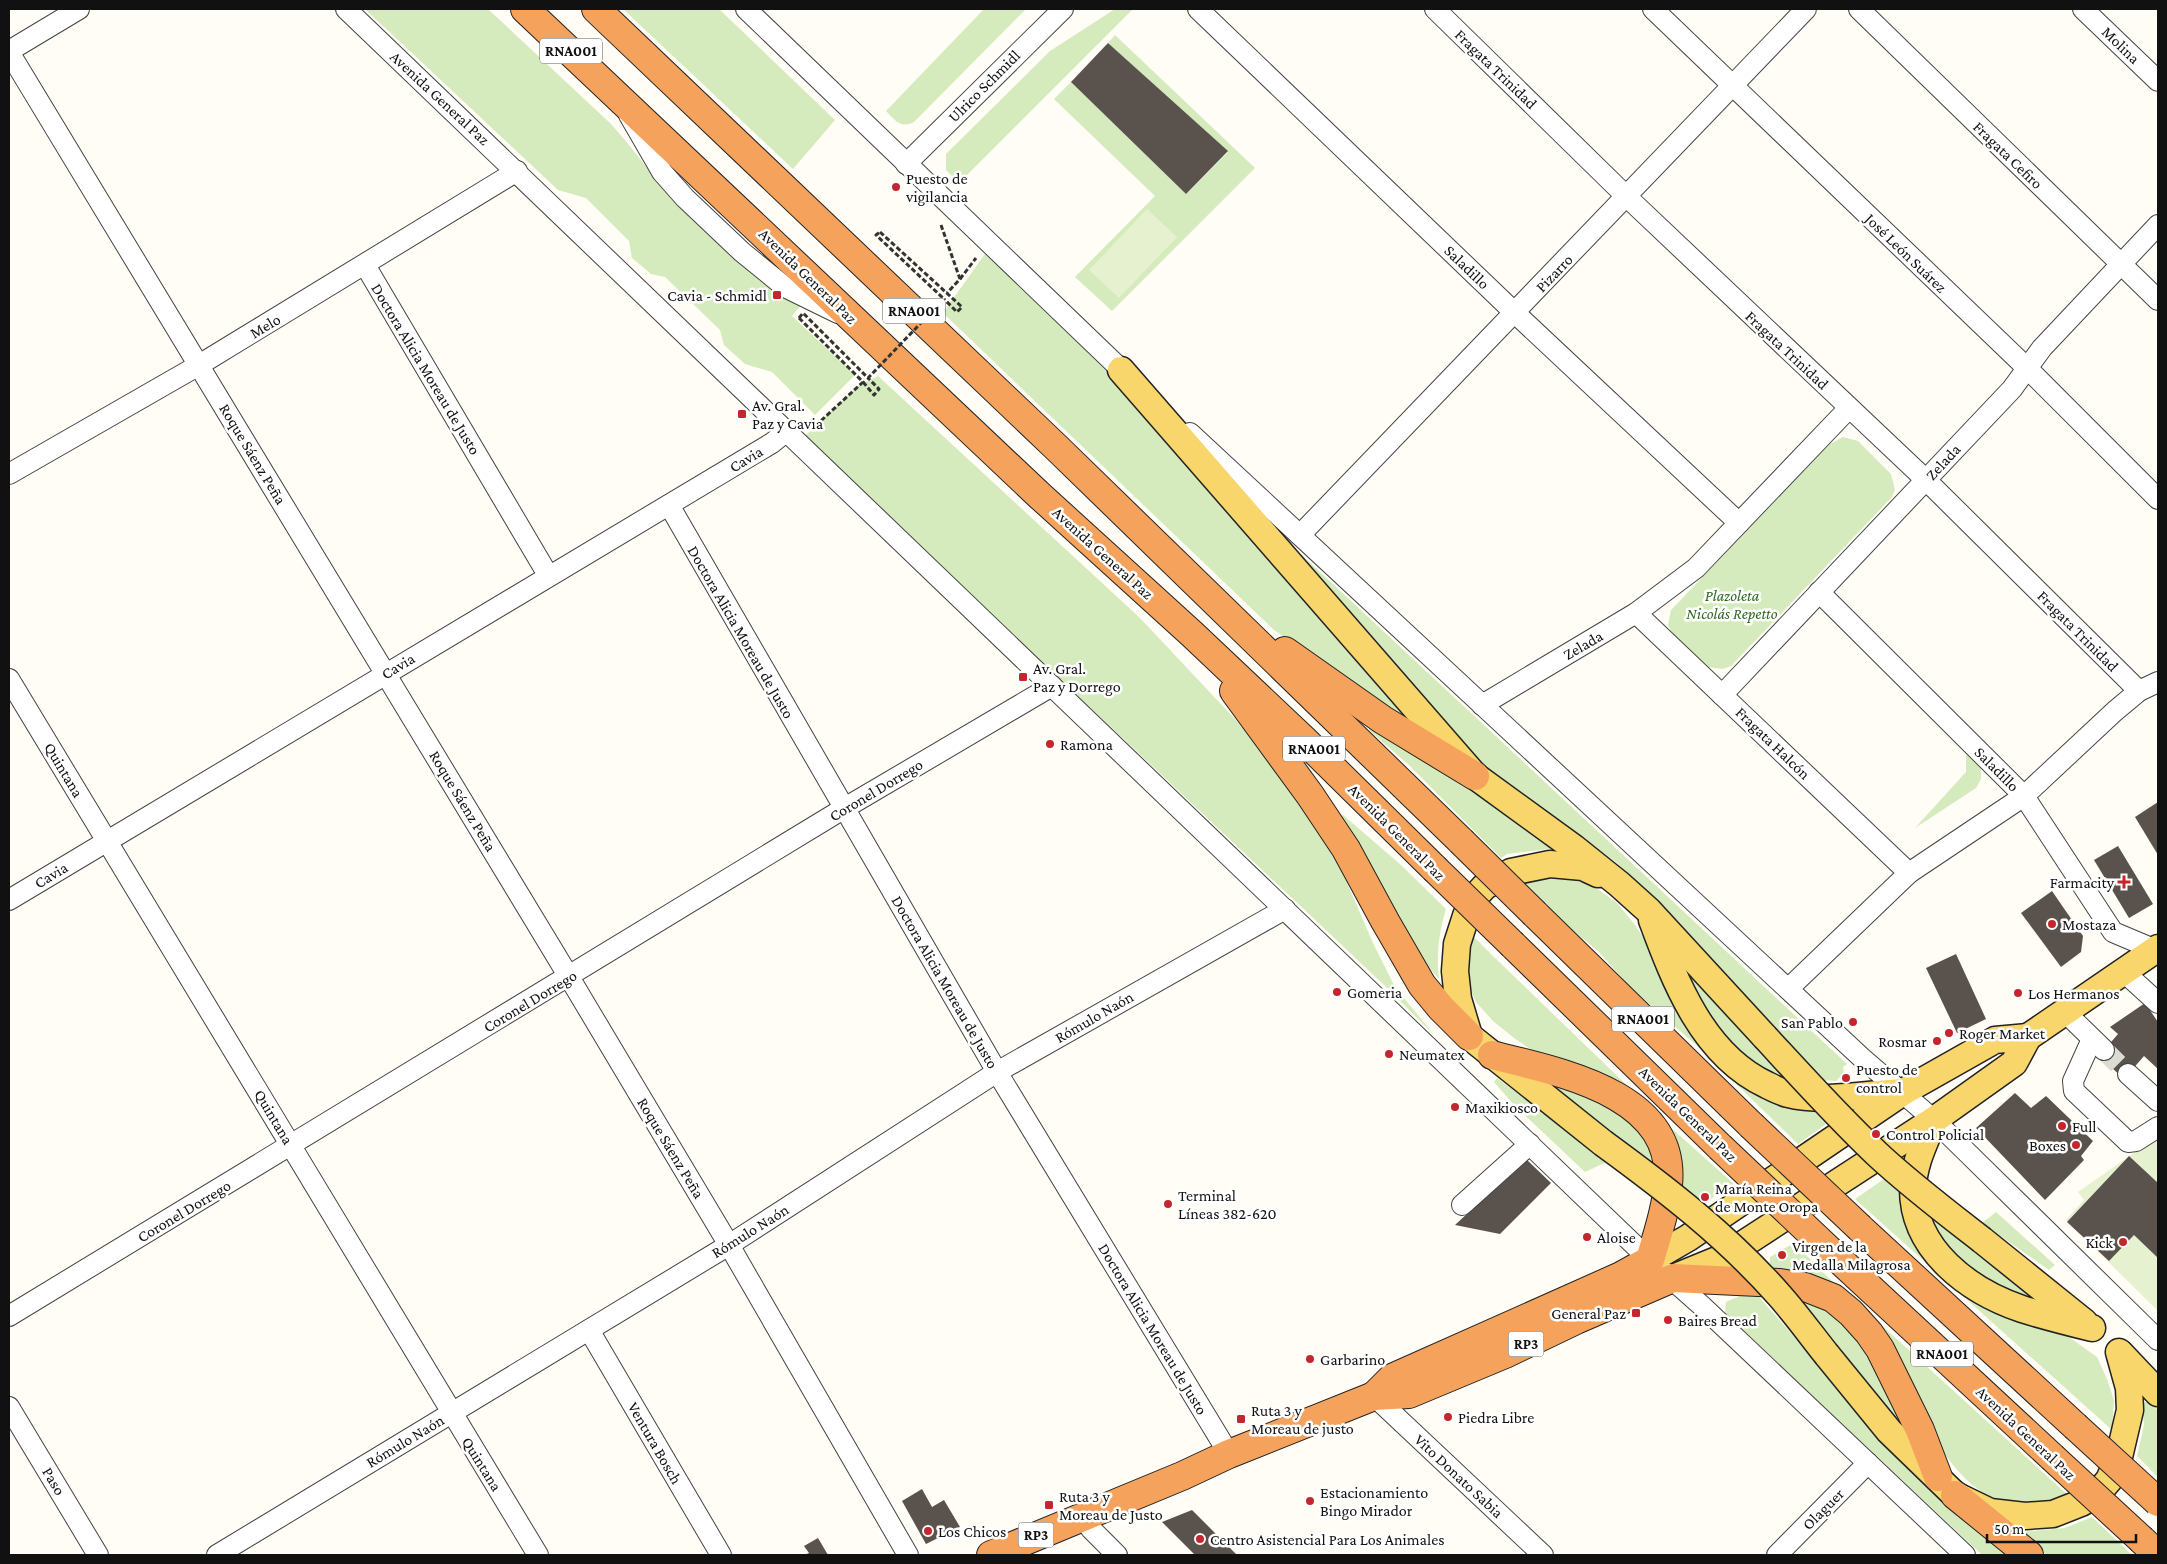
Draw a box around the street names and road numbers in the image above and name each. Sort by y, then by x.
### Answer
street label: Molina [2099,23,2144,67]
street label: Fragata Trinidad [1451,26,1541,113]
road number: RNA001 [540,38,602,64]
street label: Ulrico Schmidl [945,47,1023,125]
street label: Avenida General Paz [387,48,493,148]
street label: Fragata Cefiro [1969,118,2046,193]
street label: José León Suárez [1860,209,1950,297]
street label: Avenida General Paz [756,225,861,327]
street label: Saladillo [1441,242,1493,292]
street label: Pizarro [1532,251,1576,295]
street label: Doctora Alicia Moreau de Justo [367,280,484,458]
road number: RNA001 [883,298,945,324]
street label: Fragata Trinidad [1741,307,1832,394]
street label: Melo [247,310,283,342]
street label: Roque Sáenz Peña [215,401,290,508]
street label: Zelada [1922,440,1964,483]
street label: Cavia [726,442,766,475]
street label: Avenida General Paz [1049,503,1157,603]
street label: Doctora Alicia Moreau de Justo [684,543,798,722]
street label: Fragata Trinidad [2033,587,2122,676]
street label: Zelada [1560,627,1606,663]
street label: Cavia [378,649,418,682]
street label: Fragata Halcón [1732,703,1814,784]
road number: RNA001 [1283,736,1345,762]
street label: Quintana [41,740,87,801]
street label: Saladillo [1971,743,2023,795]
street label: Roque Sáenz Peña [425,748,500,855]
street label: Coronel Dorrego [826,755,926,825]
street label: Avenida General Paz [1345,780,1449,884]
street label: Cavia [31,858,71,891]
street label: Doctora Alicia Moreau de Justo [888,893,1002,1072]
street label: Coronel Dorrego [480,966,580,1036]
street label: Rómulo Naón [1052,988,1136,1046]
road number: RNA001 [1612,1006,1674,1032]
street label: Avenida General Paz [1636,1063,1741,1165]
street label: Quintana [251,1087,297,1148]
street label: Roque Sáenz Peña [633,1095,708,1202]
street label: Coronel Dorrego [134,1176,234,1246]
street label: Rómulo Naón [708,1200,792,1261]
street label: Doctora Alicia Moreau de Justo [1094,1240,1211,1418]
road number: RP3 [1508,1332,1544,1356]
road number: RNA001 [1911,1342,1973,1366]
street label: Avenida General Paz [1973,1383,2079,1483]
street label: Ventura Bosch [625,1399,686,1487]
street label: Rómulo Naón [363,1411,447,1471]
street label: Vito Donato Sabia [1411,1431,1507,1522]
street label: Quintana [459,1434,506,1495]
street label: Paso [39,1464,69,1498]
street label: Olaguer [1799,1485,1848,1534]
road number: RP3 [1018,1522,1054,1548]

